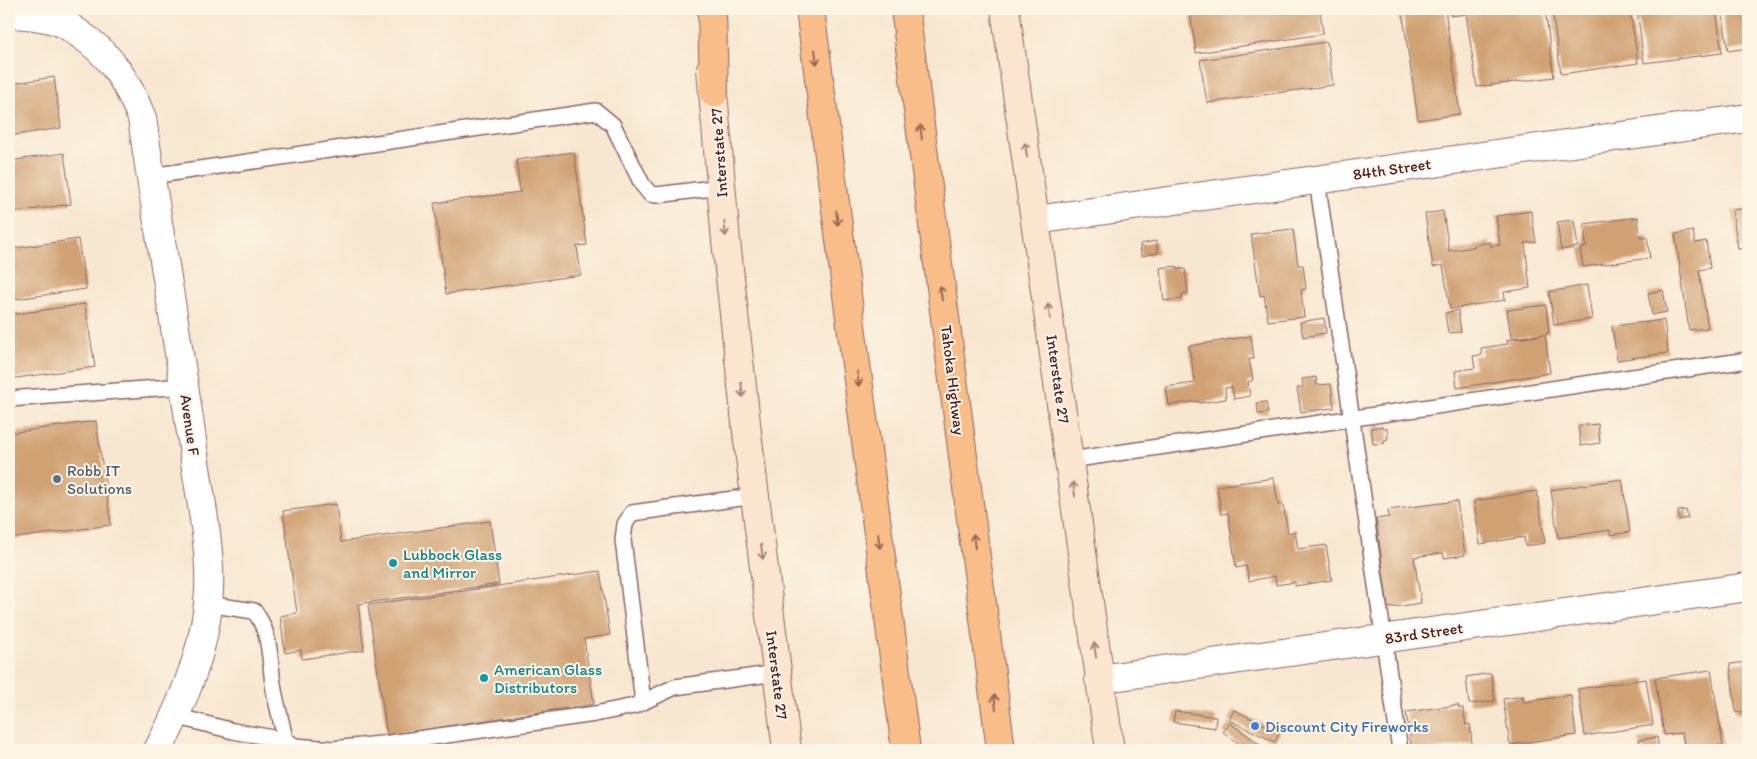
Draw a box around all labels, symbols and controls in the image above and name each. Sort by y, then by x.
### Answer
one-way arrow [812,49,822,65]
street label: Interstate 27 [706,108,732,198]
one-way arrow [915,124,925,140]
one-way arrow [1021,142,1031,158]
street label: 84th Street [1352,154,1432,184]
one-way arrow [832,210,842,226]
one-way arrow [720,220,729,236]
one-way arrow [936,285,946,301]
one-way arrow [1043,303,1053,319]
street label: Tahoka Highway [937,324,969,437]
street label: Interstate 27 [1042,333,1074,425]
one-way arrow [853,371,863,387]
one-way arrow [737,382,747,398]
street label: Avenue F [176,393,204,458]
place label: Robb IT Solutions [67,461,132,498]
marker: Robb IT Solutions [51,473,63,485]
one-way arrow [1068,481,1078,497]
one-way arrow [874,532,884,548]
one-way arrow [969,533,979,549]
one-way arrow [757,543,767,559]
place label: Lubbock Glass and Mirror [403,545,502,582]
marker: Lubbock Glass and Mirror [387,557,399,569]
street label: 83rd Street [1384,618,1464,648]
street label: Interstate 27 [762,629,792,721]
one-way arrow [1090,642,1100,658]
place label: American Glass Distributors [494,660,602,697]
marker: American Glass Distributors [478,672,490,684]
one-way arrow [989,694,999,710]
place label: Discount City Fireworks [1265,717,1429,736]
marker: Discount City Fireworks [1249,720,1261,732]

